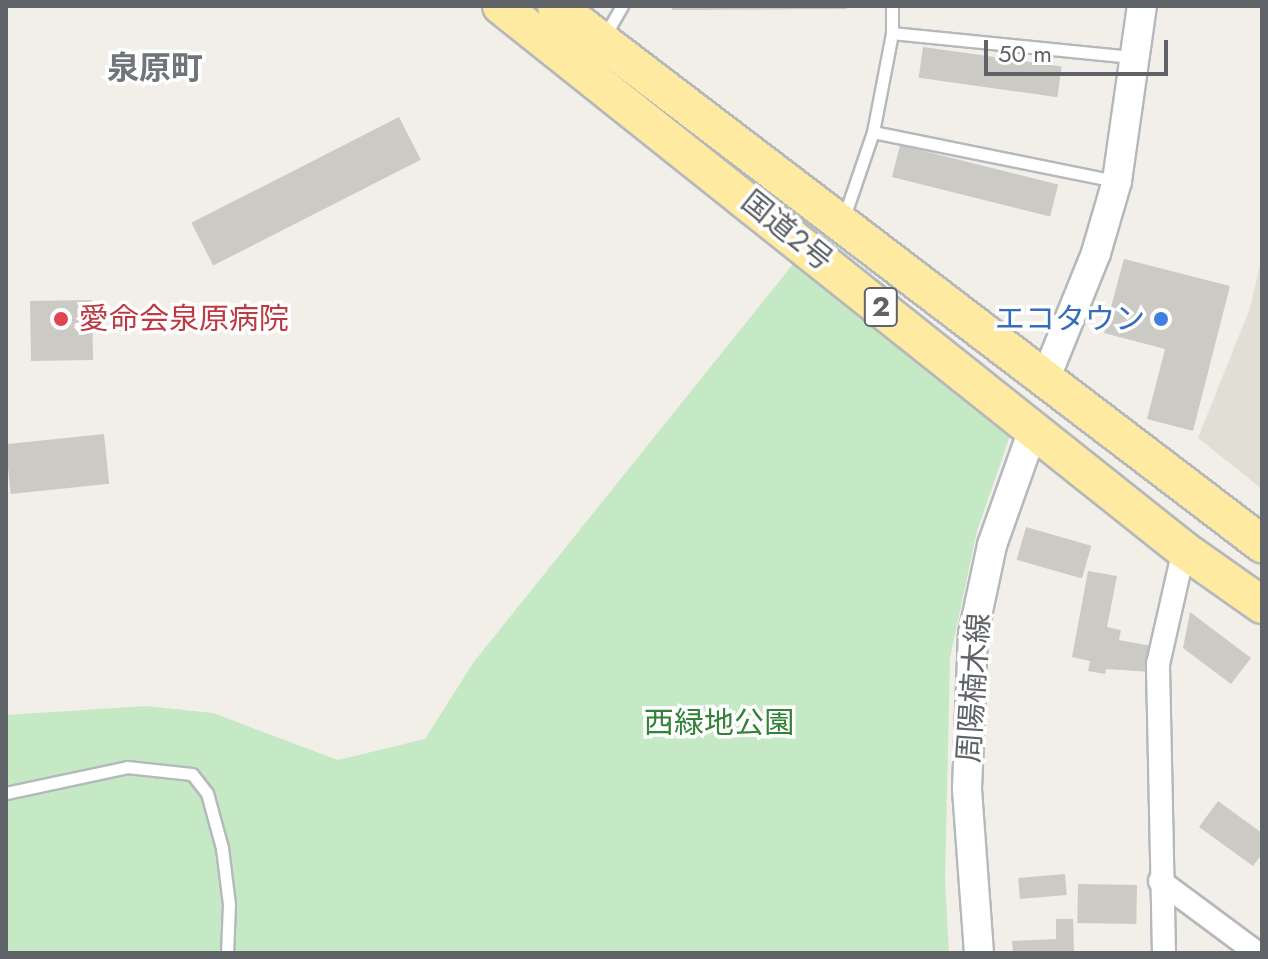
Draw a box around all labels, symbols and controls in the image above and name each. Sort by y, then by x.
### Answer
scale bar [988,24,1172,74]
text: 50 m [998,36,1052,71]
district label: 泉原町 [107,49,203,87]
street label: 国道2号 [734,183,840,279]
road number: 2 [863,283,899,331]
place label: 愛命会泉原病院 [79,301,289,337]
place label: エコタウン [995,301,1145,337]
marker: 愛命会泉原病院 [50,308,72,330]
marker: エコタウン [1152,310,1170,328]
street label: 周陽楠木線 [951,612,997,764]
park label: 西緑地公園 [644,705,794,741]

